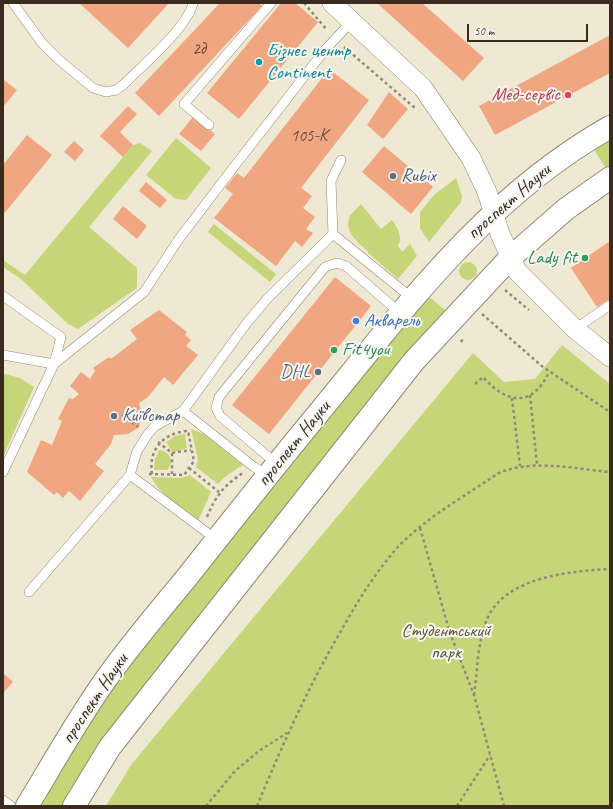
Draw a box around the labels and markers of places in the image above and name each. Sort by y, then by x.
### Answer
place label: Бізнес центр Continent [267,40,350,84]
marker: Бізнес центр Continent [254,57,264,67]
place label: Мед-сервіс [491,84,560,106]
marker: Мед-сервіс [563,90,573,100]
place label: Rubix [401,165,436,187]
marker: Rubix [388,171,398,181]
place label: Lady fit [527,247,577,269]
marker: Lady fit [580,253,590,263]
place label: Акварель [364,310,419,332]
marker: Акварель [351,316,361,326]
place label: Fit4you [342,339,389,361]
marker: Fit4you [329,345,339,355]
place label: DHL [280,361,310,383]
marker: DHL [313,367,323,377]
place label: Київстар [122,405,179,427]
marker: Київстар [109,411,119,421]

